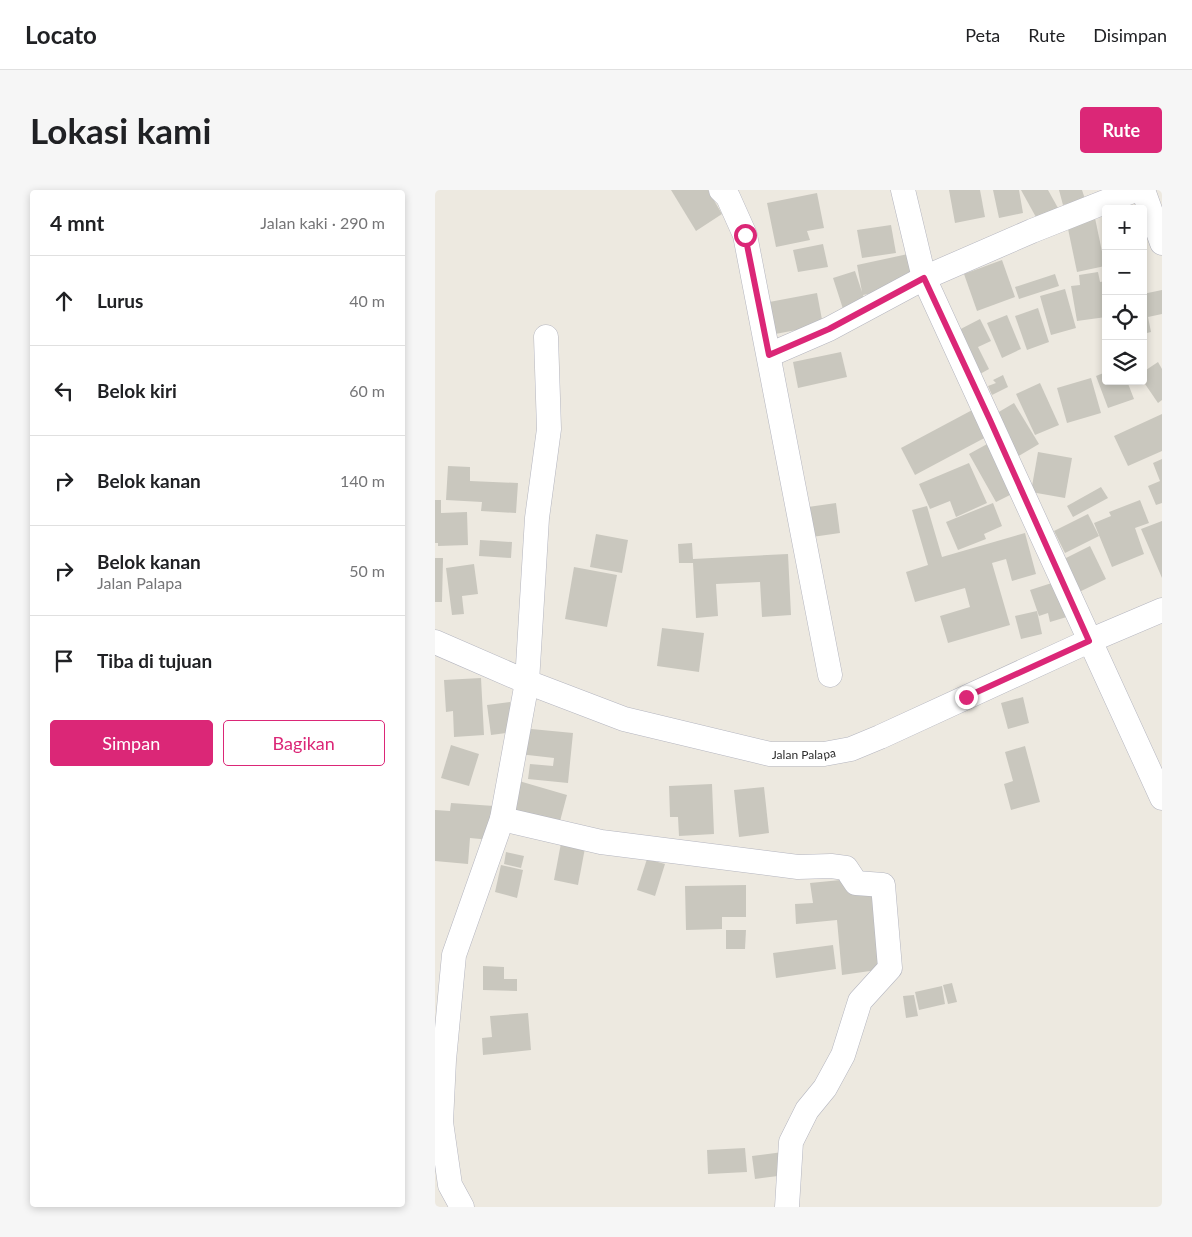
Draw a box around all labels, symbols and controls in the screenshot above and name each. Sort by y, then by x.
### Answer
text: Locato [25,20,97,49]
text: Peta [965,24,1000,46]
text: Rute [1028,24,1065,46]
text: Disimpan [1093,24,1167,46]
button: Rute [1080,107,1162,153]
text: Lokasi kami [30,109,211,151]
map controls [1102,205,1147,385]
button: + [1102,205,1147,250]
text: 4 mnt [50,210,104,235]
text: Jalan kaki · 290 m [260,213,385,232]
route start [734,224,757,247]
button: − [1102,250,1147,295]
icon: ahead [50,287,78,315]
text: Lurus [97,289,143,312]
text: 40 m [349,291,385,310]
button: locate [1102,295,1147,340]
button: layers [1102,340,1147,385]
icon: left [50,377,78,405]
text: Belok kiri [97,379,177,402]
text: 60 m [349,381,385,400]
icon: right [50,467,78,495]
text: Belok kanan [97,469,201,492]
text: 140 m [340,471,385,490]
text: Belok kanan [97,550,201,573]
icon: right [50,557,78,585]
text: 50 m [349,561,385,580]
text: Jalan Palapa [97,573,182,592]
icon: arrive [50,647,78,675]
text: Tiba di tujuan [97,649,212,672]
route end [955,686,978,709]
button: Simpan [50,720,213,766]
button: Bagikan [223,720,385,766]
street label: Jalan Palapa [772,744,837,762]

